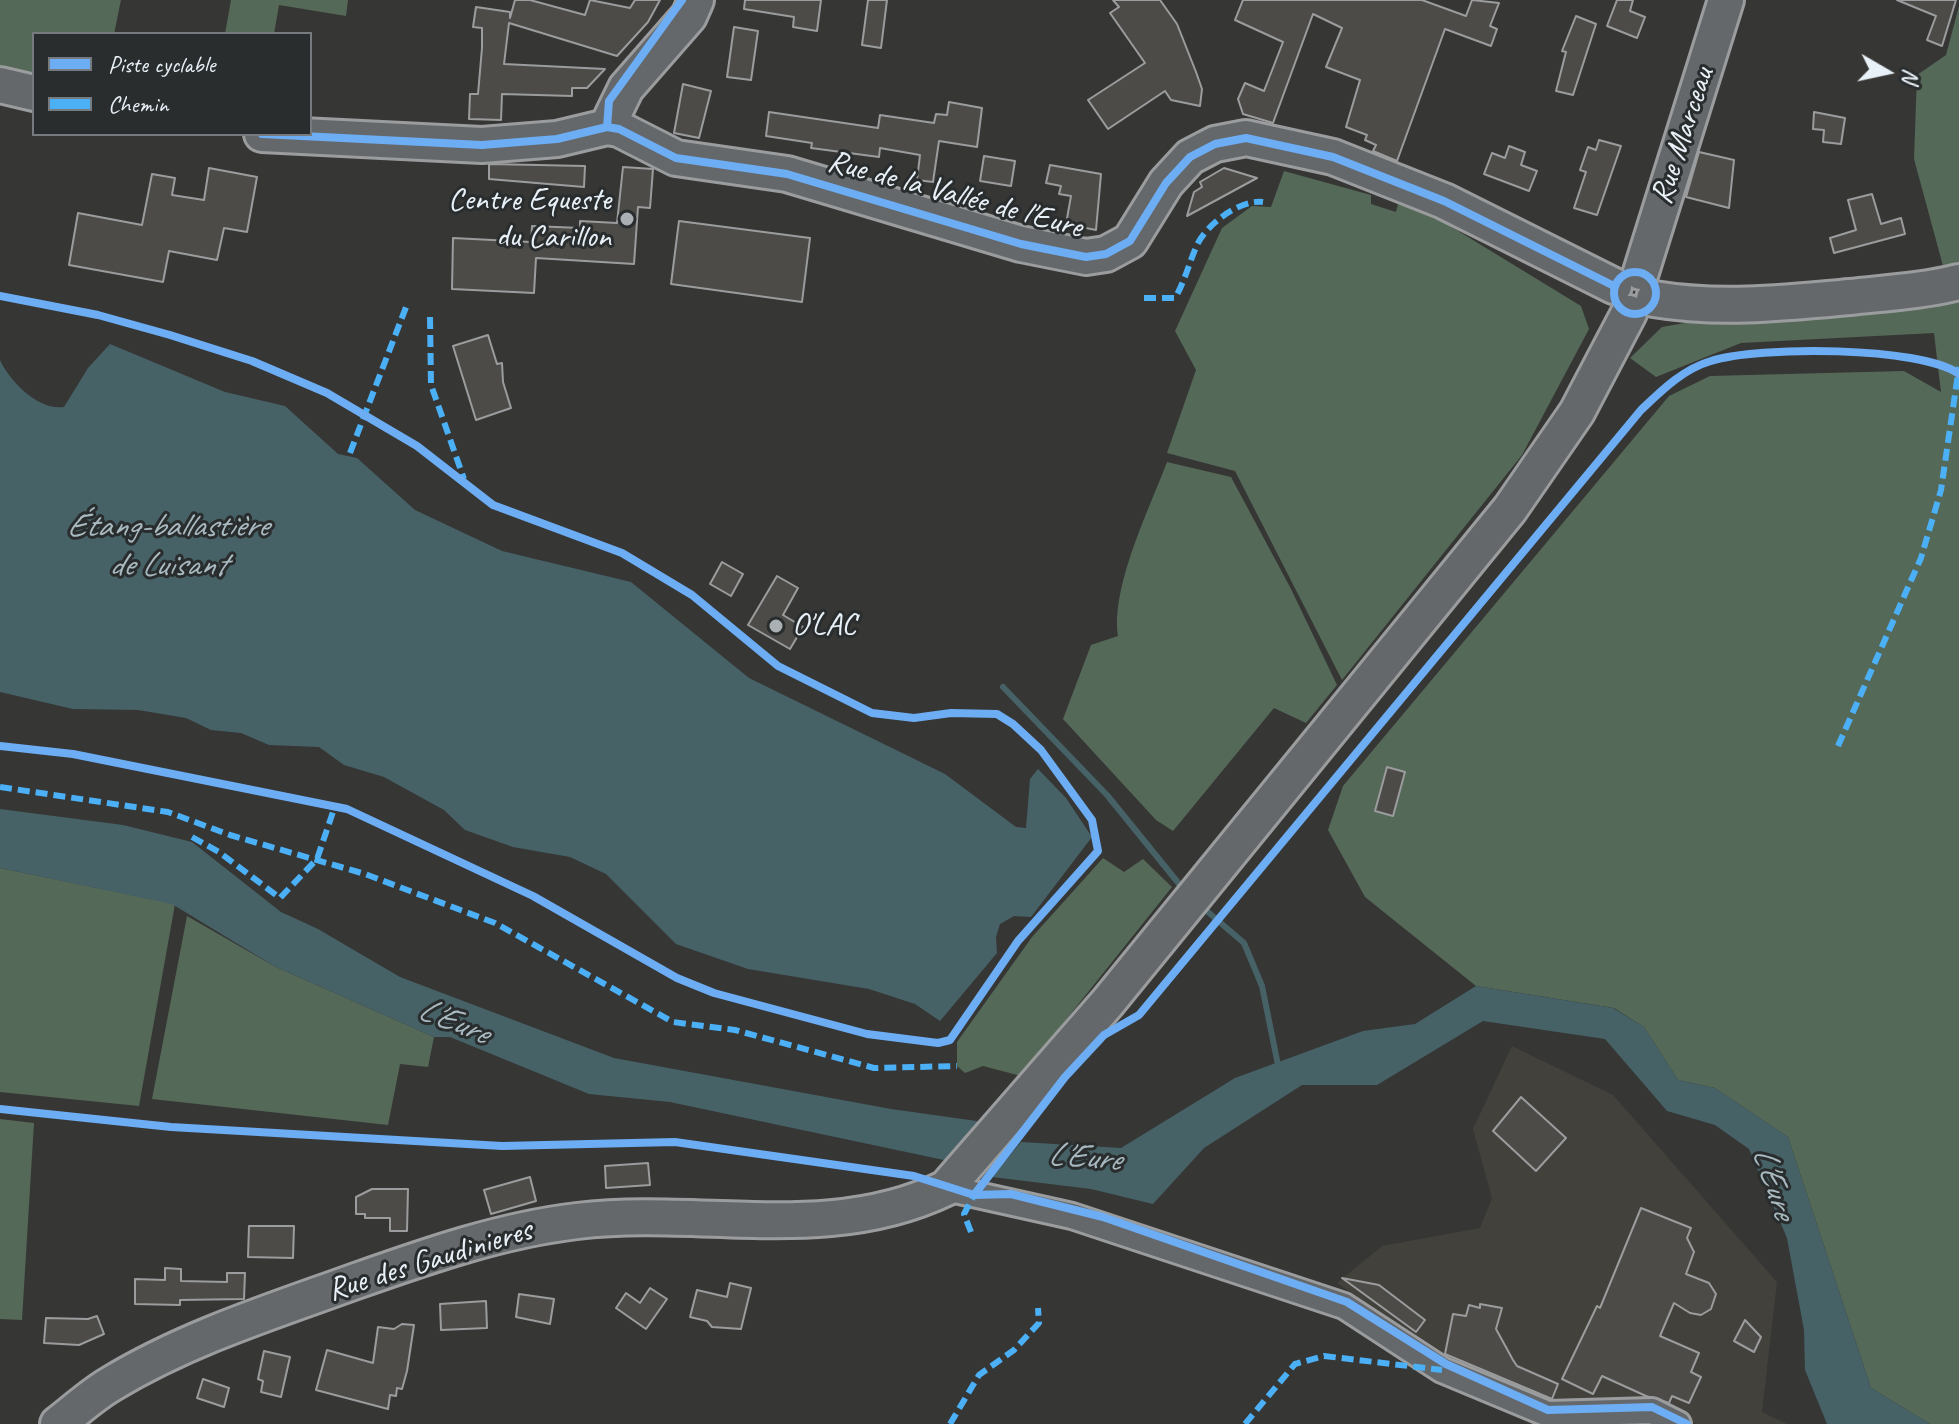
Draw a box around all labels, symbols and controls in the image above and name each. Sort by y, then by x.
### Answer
legend [32,32,312,136]
north arrow [1847,32,1927,112]
text: Piste cyclable [108,49,215,79]
street label: Rue Marceau [1643,63,1723,209]
text: N [1896,67,1926,85]
text: Chemin [108,89,168,119]
street label: Rue de la Vallée de l'Eure [823,143,1087,247]
place label: Centre Equeste du Carillon [448,182,611,257]
marker: Centre Equeste du Carillon [618,210,636,228]
water label: Étang-ballastière de Luisant [66,507,268,586]
place label: O'LAC [792,607,856,645]
marker: O'LAC [767,617,785,635]
water label: L'Eure [412,990,494,1054]
water label: L'Eure [1046,1135,1122,1181]
water label: L'Eure [1742,1142,1804,1224]
street label: Rue des Gaudinieres [323,1212,537,1310]

